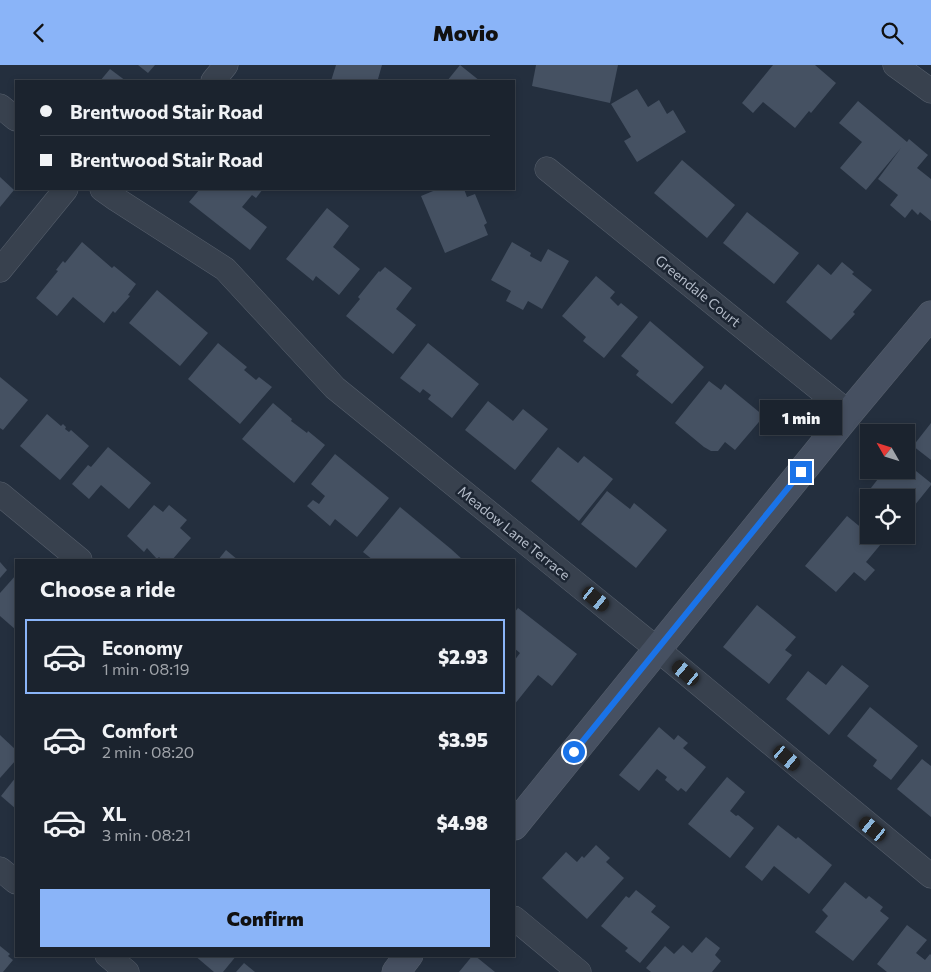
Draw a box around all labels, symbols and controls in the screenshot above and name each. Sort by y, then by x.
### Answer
icon: back [25,19,53,47]
text: Movio [433,19,498,46]
icon: search [878,19,906,47]
text: Brentwood Stair Road [70,100,263,123]
text: Brentwood Stair Road [70,148,263,171]
street label: Greendale Court [652,251,744,330]
callout: 1 min [760,399,842,435]
text: 1 min [782,408,820,427]
north arrow [860,424,915,479]
map controls [860,424,915,544]
route end [790,461,812,483]
street label: Meadow Lane Terrace [455,482,574,583]
button: locate [860,489,915,544]
text: Choose a ride [40,575,175,602]
car [579,584,612,614]
icon: car [42,634,87,679]
text: Economy [102,636,183,659]
text: $2.93 [438,645,488,668]
car [669,658,702,688]
text: 1 min · 08:19 [102,659,190,678]
icon: car [42,717,87,762]
text: Comfort [102,719,178,742]
text: $3.95 [438,728,488,751]
route start [563,741,585,763]
text: 2 min · 08:20 [102,742,194,761]
car [770,743,803,773]
icon: car [42,800,87,845]
text: XL [102,802,127,825]
text: $4.98 [436,811,488,834]
car [856,814,889,844]
text: 3 min · 08:21 [102,825,191,844]
button: Confirm [40,889,490,947]

